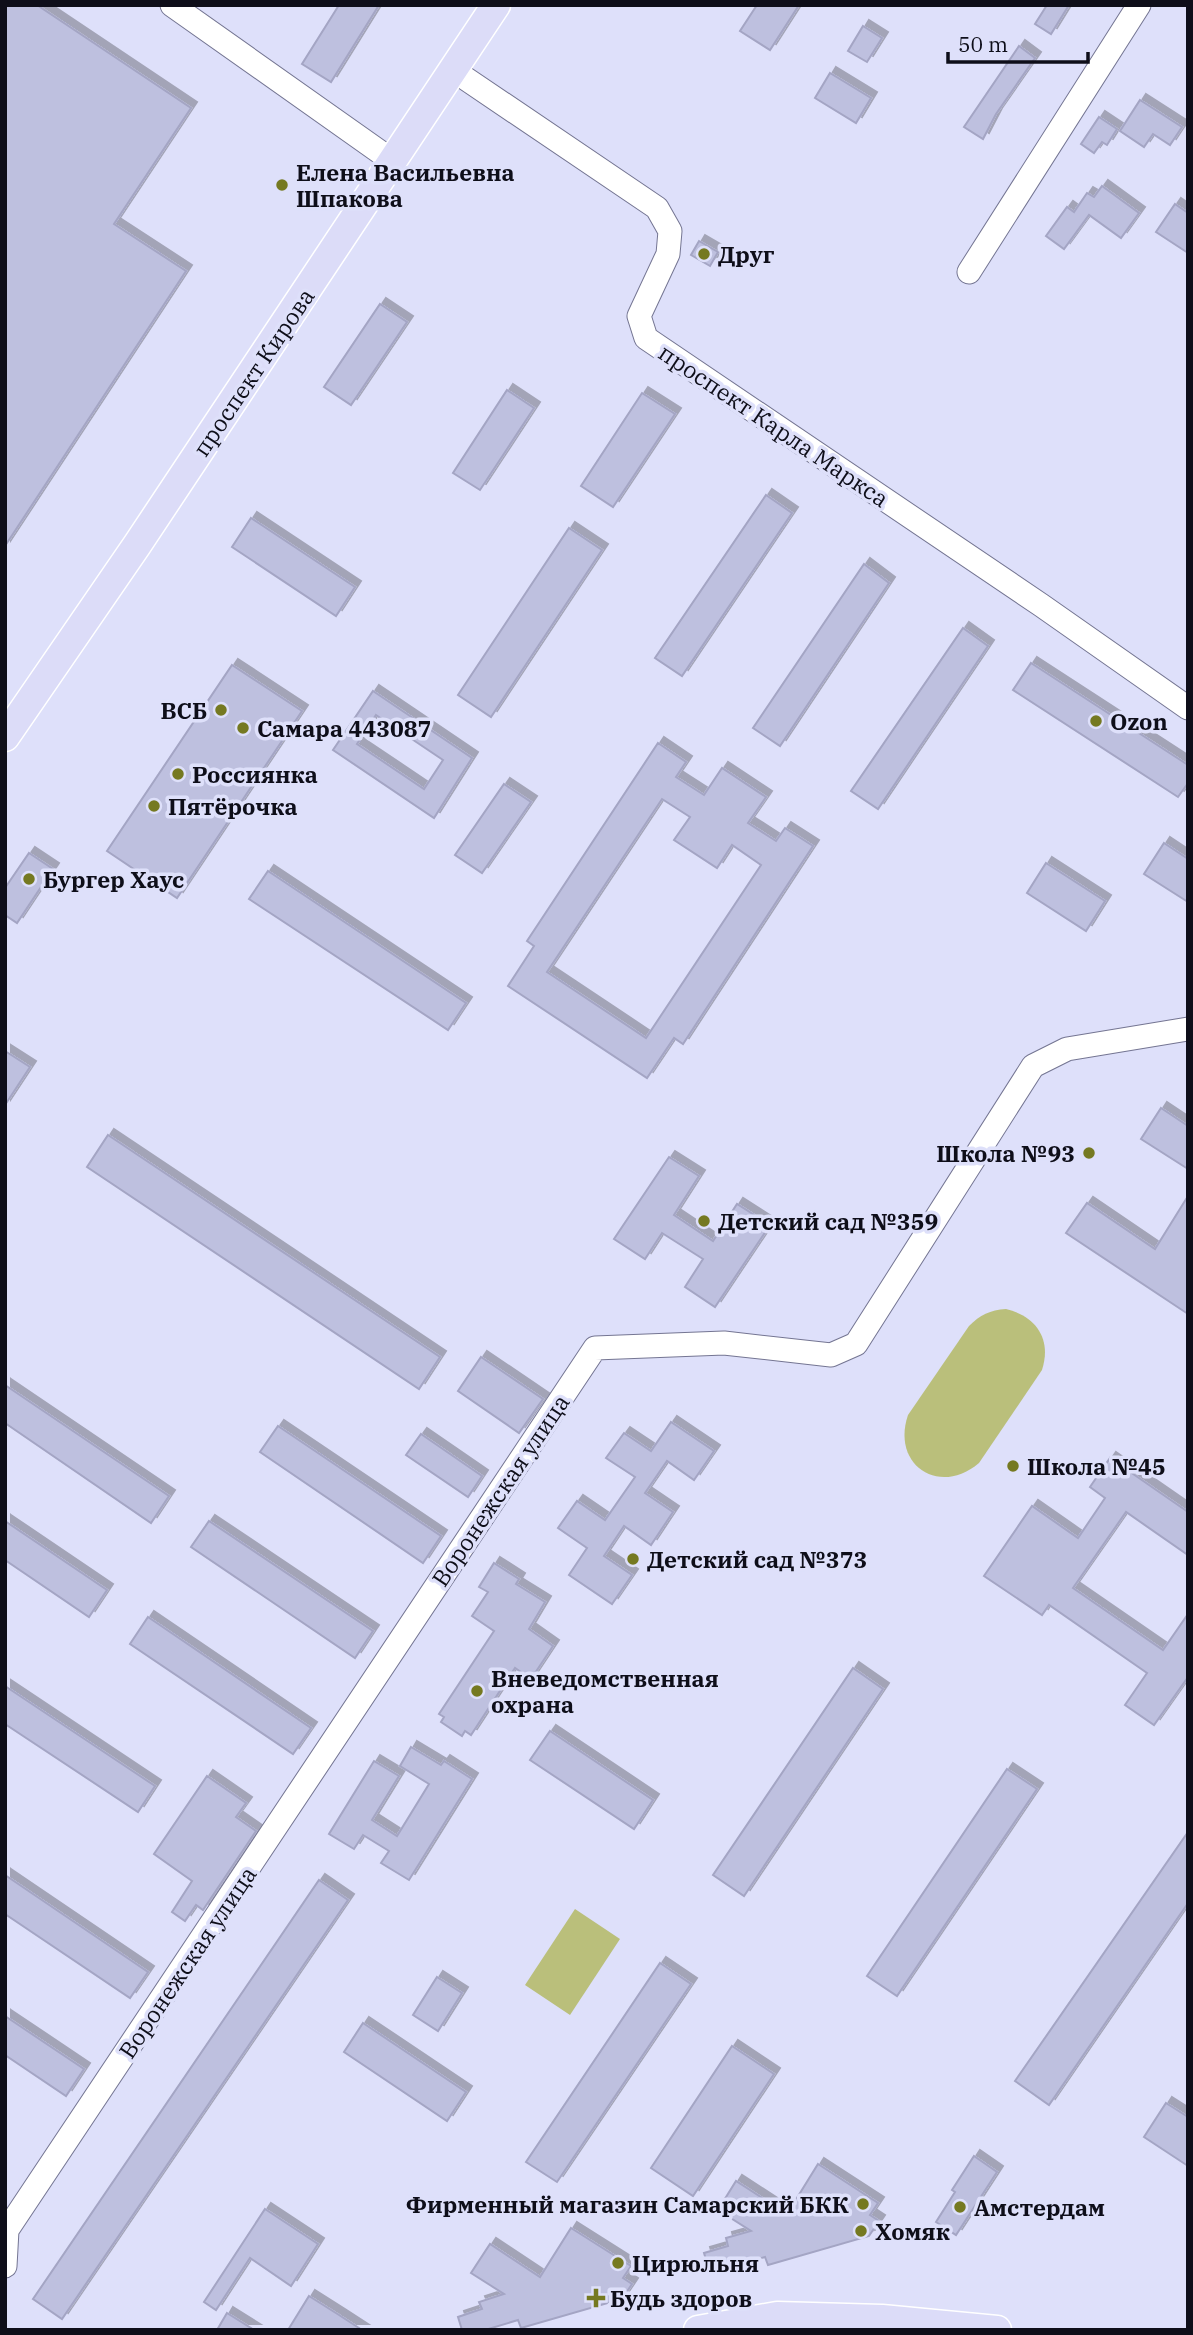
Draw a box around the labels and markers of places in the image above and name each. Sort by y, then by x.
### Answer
place label: Елена Васильевна Шпакова [296,157,515,213]
marker: Елена Васильевна Шпакова [274,177,290,193]
place label: Друг [718,239,775,269]
marker: Друг [696,246,712,262]
place label: ВСБ [160,695,207,725]
marker: ВСБ [213,702,229,718]
place label: Ozon [1110,706,1168,736]
place label: Самара 443087 [257,713,431,743]
marker: Ozon [1088,713,1104,729]
marker: Самара 443087 [235,720,251,736]
place label: Россиянка [192,759,318,789]
marker: Россиянка [170,766,186,782]
place label: Пятёрочка [168,791,298,821]
marker: Пятёрочка [146,798,162,814]
place label: Бургер Хаус [43,864,184,894]
marker: Бургер Хаус [21,871,37,887]
place label: Школа №93 [936,1138,1075,1168]
marker: Школа №93 [1081,1145,1097,1161]
place label: Детский сад №359 [718,1206,938,1236]
marker: Детский сад №359 [696,1213,712,1229]
place label: Школа №45 [1027,1451,1166,1481]
marker: Школа №45 [1005,1458,1021,1474]
place label: Детский сад №373 [647,1544,867,1574]
marker: Детский сад №373 [625,1551,641,1567]
place label: Вневедомственная охрана [491,1663,719,1719]
marker: Вневедомственная охрана [469,1683,485,1699]
place label: Фирменный магазин Самарский БКК [405,2189,849,2219]
place label: Амстердам [974,2192,1105,2222]
marker: Фирменный магазин Самарский БКК [855,2196,871,2212]
marker: Амстердам [952,2199,968,2215]
place label: Хомяк [875,2216,950,2246]
marker: Хомяк [853,2223,869,2239]
place label: Цирюльня [632,2248,759,2278]
marker: Цирюльня [610,2255,626,2271]
place label: Будь здоров [610,2283,752,2313]
marker: Будь здоров [588,2290,604,2306]

